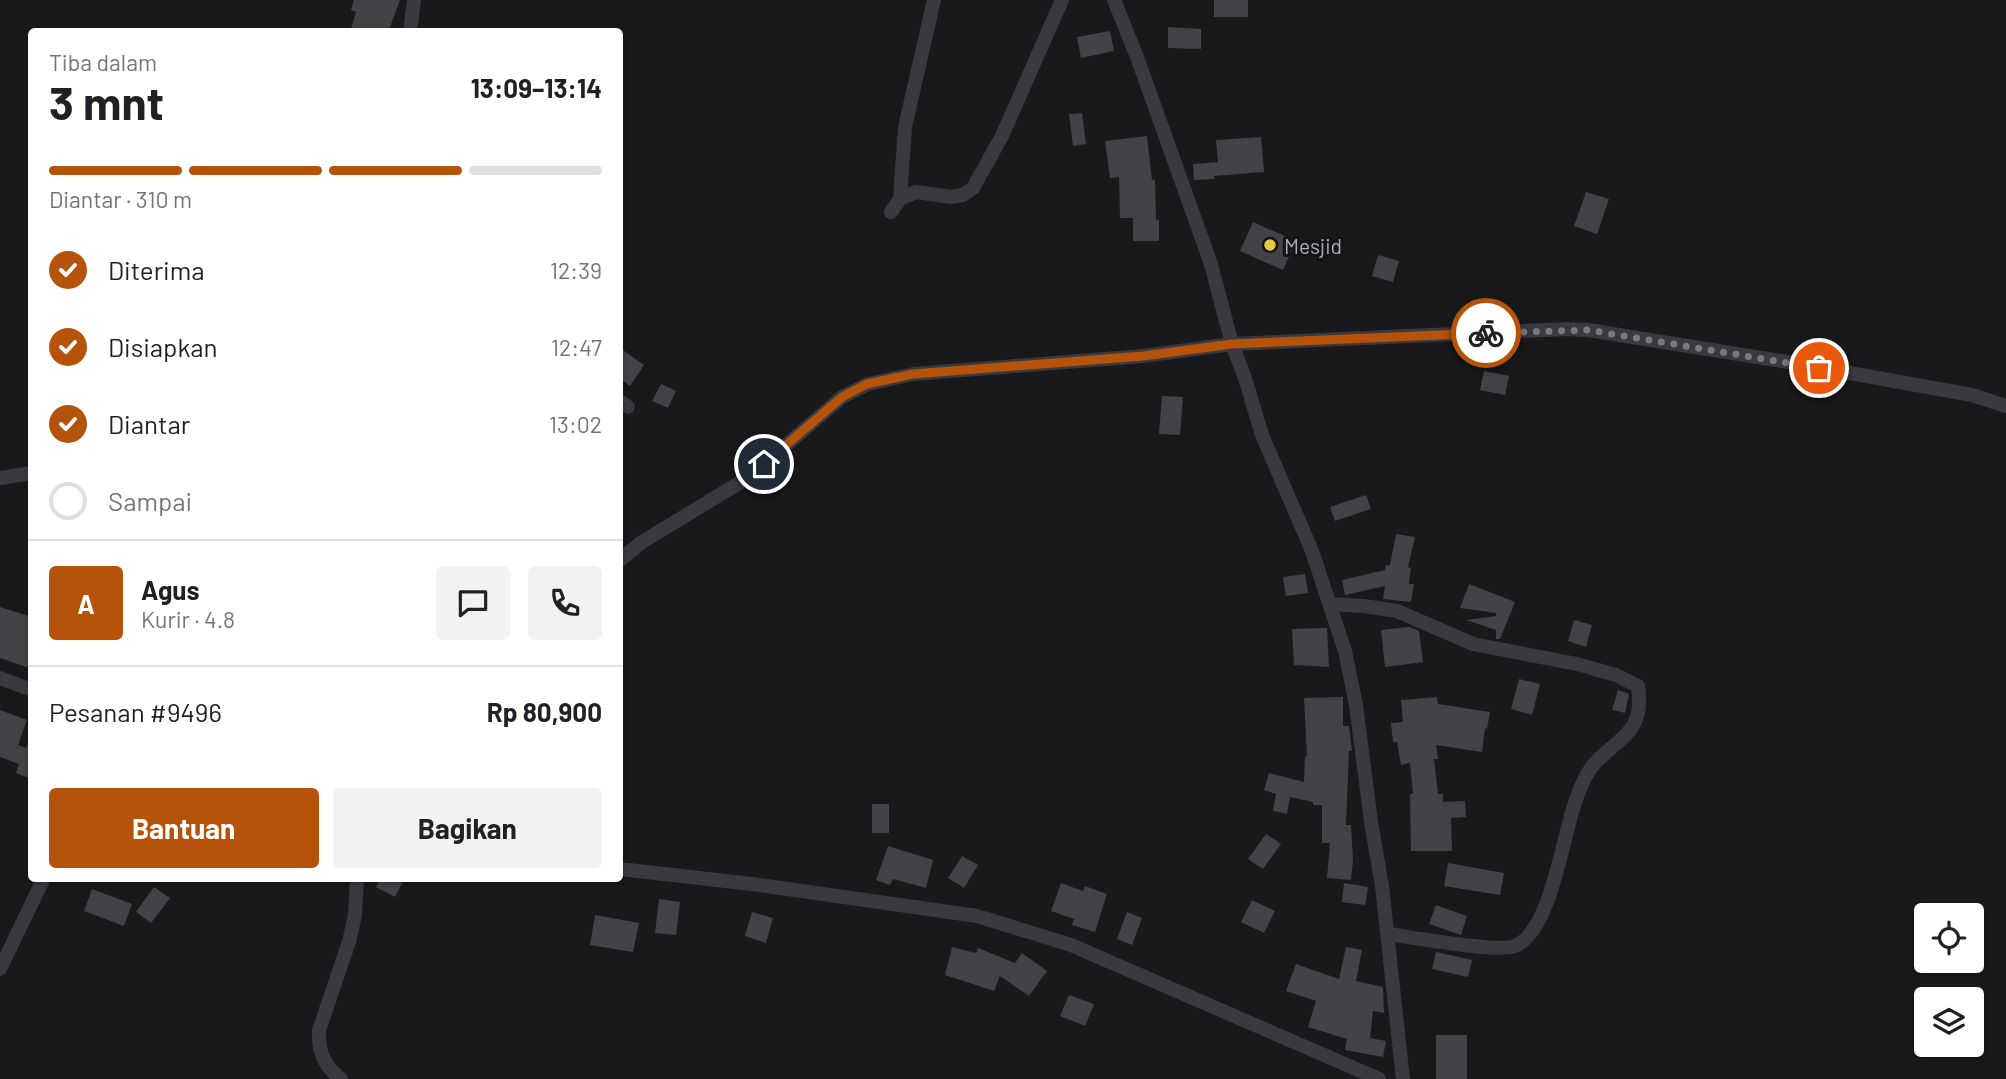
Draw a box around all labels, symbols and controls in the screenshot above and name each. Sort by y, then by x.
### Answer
text: Tiba dalam [49,48,157,76]
text: 13:09–13:14 [471,72,602,103]
text: 3 mnt [49,74,164,129]
text: Diantar · 310 m [49,185,192,213]
place label: Mesjid [1284,233,1342,258]
marker: Mesjid [1262,237,1278,253]
icon: check [49,251,87,289]
text: Diterima [108,254,205,285]
text: 12:39 [550,256,602,284]
courier [1451,298,1521,368]
icon: bike [1467,314,1505,352]
icon: check [49,328,87,366]
text: Disiapkan [108,331,218,362]
text: 12:47 [551,333,602,361]
pin [1789,338,1849,398]
icon: bag [1800,349,1838,387]
icon: check [49,405,87,443]
text: Diantar [108,408,190,439]
text: 13:02 [549,410,602,438]
pin [734,434,794,494]
icon: home [745,445,783,483]
text: Sampai [108,485,192,516]
button: chat [436,566,510,640]
button: phone [528,566,602,640]
text: Agus [141,574,200,605]
text: A [77,588,95,619]
text: Kurir · 4.8 [141,605,235,633]
text: Pesanan #9496 [49,696,222,727]
text: Rp 80,900 [487,696,602,727]
button: Bantuan [49,788,319,868]
button: Bagikan [333,788,602,868]
map controls [1914,903,1984,1057]
button: locate [1914,903,1984,973]
button: layers [1914,987,1984,1057]

